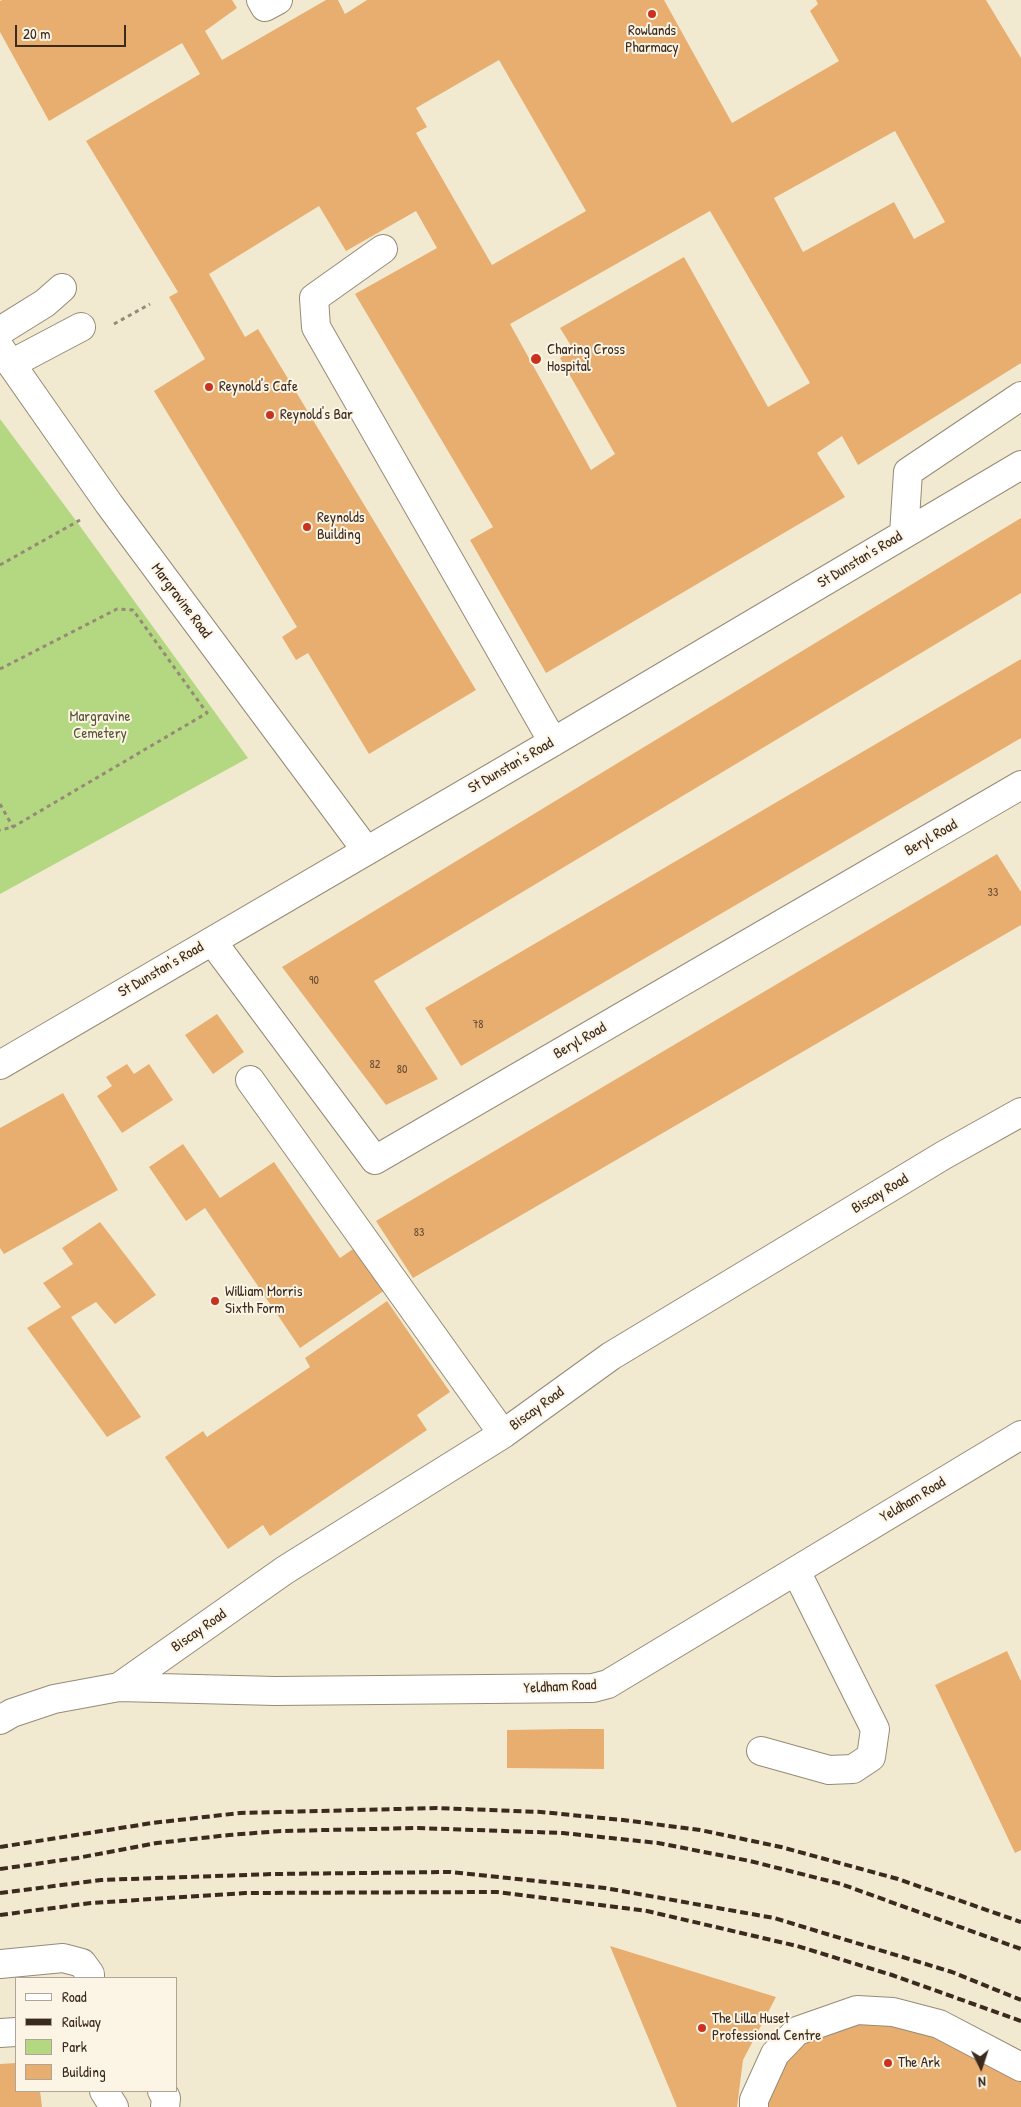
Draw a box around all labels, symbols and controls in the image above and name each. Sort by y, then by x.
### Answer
marker: Rowlands Pharmacy [646,8,658,20]
scale bar [18,15,129,47]
place label: Rowlands Pharmacy [625,22,679,57]
text: 20 m [23,23,50,44]
place label: Charing Cross Hospital [547,341,625,376]
marker: Charing Cross Hospital [529,352,543,366]
place label: Reynold's Cafe [219,378,298,396]
marker: Reynold's Cafe [203,381,215,393]
place label: Reynold's Bar [280,406,353,424]
marker: Reynold's Bar [264,409,276,421]
place label: Reynolds Building [317,509,365,544]
marker: Reynolds Building [301,521,313,533]
street label: St Dunstan's Road [815,528,905,592]
street label: Margravine Road [147,560,215,642]
park label: Margravine Cemetery [69,708,131,743]
street label: St Dunstan's Road [465,734,557,798]
street label: Beryl Road [902,816,960,860]
house number: 33 [988,886,998,900]
street label: St Dunstan's Road [115,938,207,1002]
house number: 90 [309,974,319,988]
house number: 78 [472,1018,484,1032]
street label: Beryl Road [551,1019,609,1063]
house number: 82 [370,1058,380,1072]
house number: 80 [397,1063,407,1077]
street label: Biscay Road [848,1170,912,1218]
house number: 83 [414,1226,424,1240]
place label: William Morris Sixth Form [225,1283,303,1318]
marker: William Morris Sixth Form [209,1295,221,1307]
street label: Biscay Road [506,1383,568,1435]
street label: Yeldham Road [877,1474,949,1526]
street label: Biscay Road [168,1606,230,1656]
street label: Yeldham Road [523,1676,597,1698]
legend [15,1977,178,2092]
text: Road [62,1986,87,2007]
place label: The Lilla Huset Professional Centre [712,2010,821,2045]
text: Railway [62,2011,101,2032]
marker: The Lilla Huset Professional Centre [696,2022,708,2034]
text: Park [62,2036,87,2057]
north arrow [956,2042,1006,2092]
place label: The Ark [898,2054,940,2072]
marker: The Ark [882,2057,894,2069]
text: Building [62,2061,106,2082]
text: N [978,2073,986,2092]

